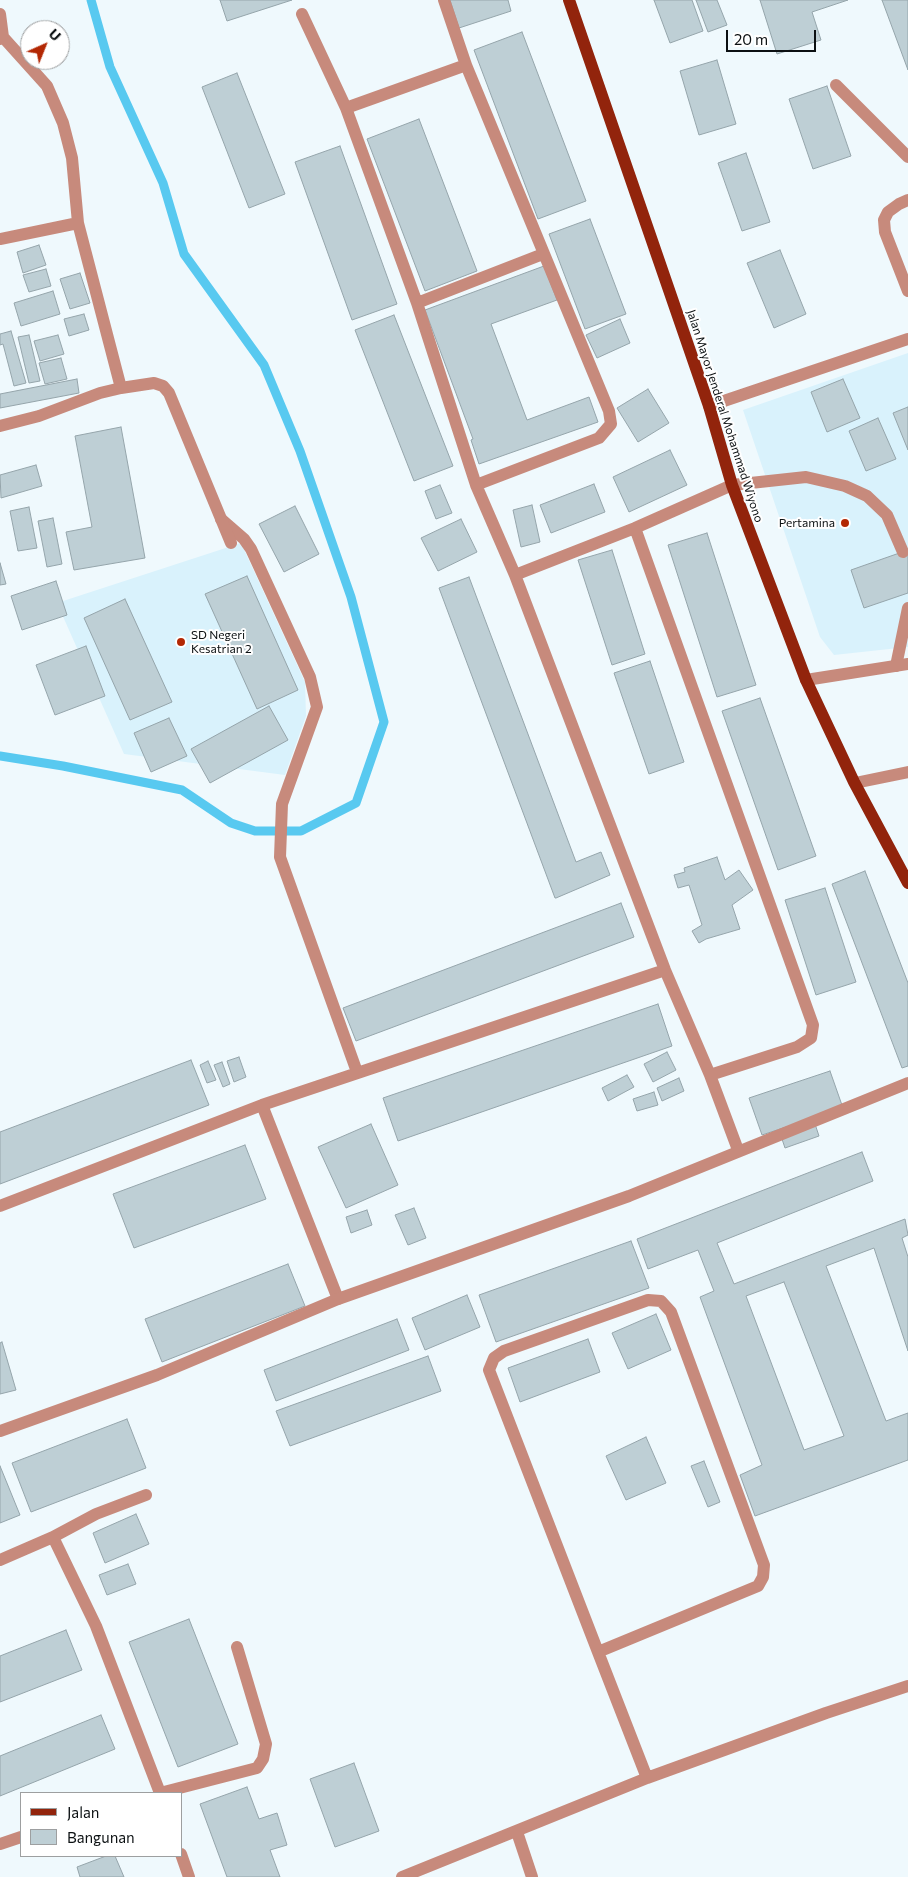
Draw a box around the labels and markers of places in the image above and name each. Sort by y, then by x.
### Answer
place label: Pertamina [779,516,835,530]
marker: Pertamina [839,517,851,529]
place label: SD Negeri Kesatrian 2 [191,628,252,656]
marker: SD Negeri Kesatrian 2 [175,636,187,648]

